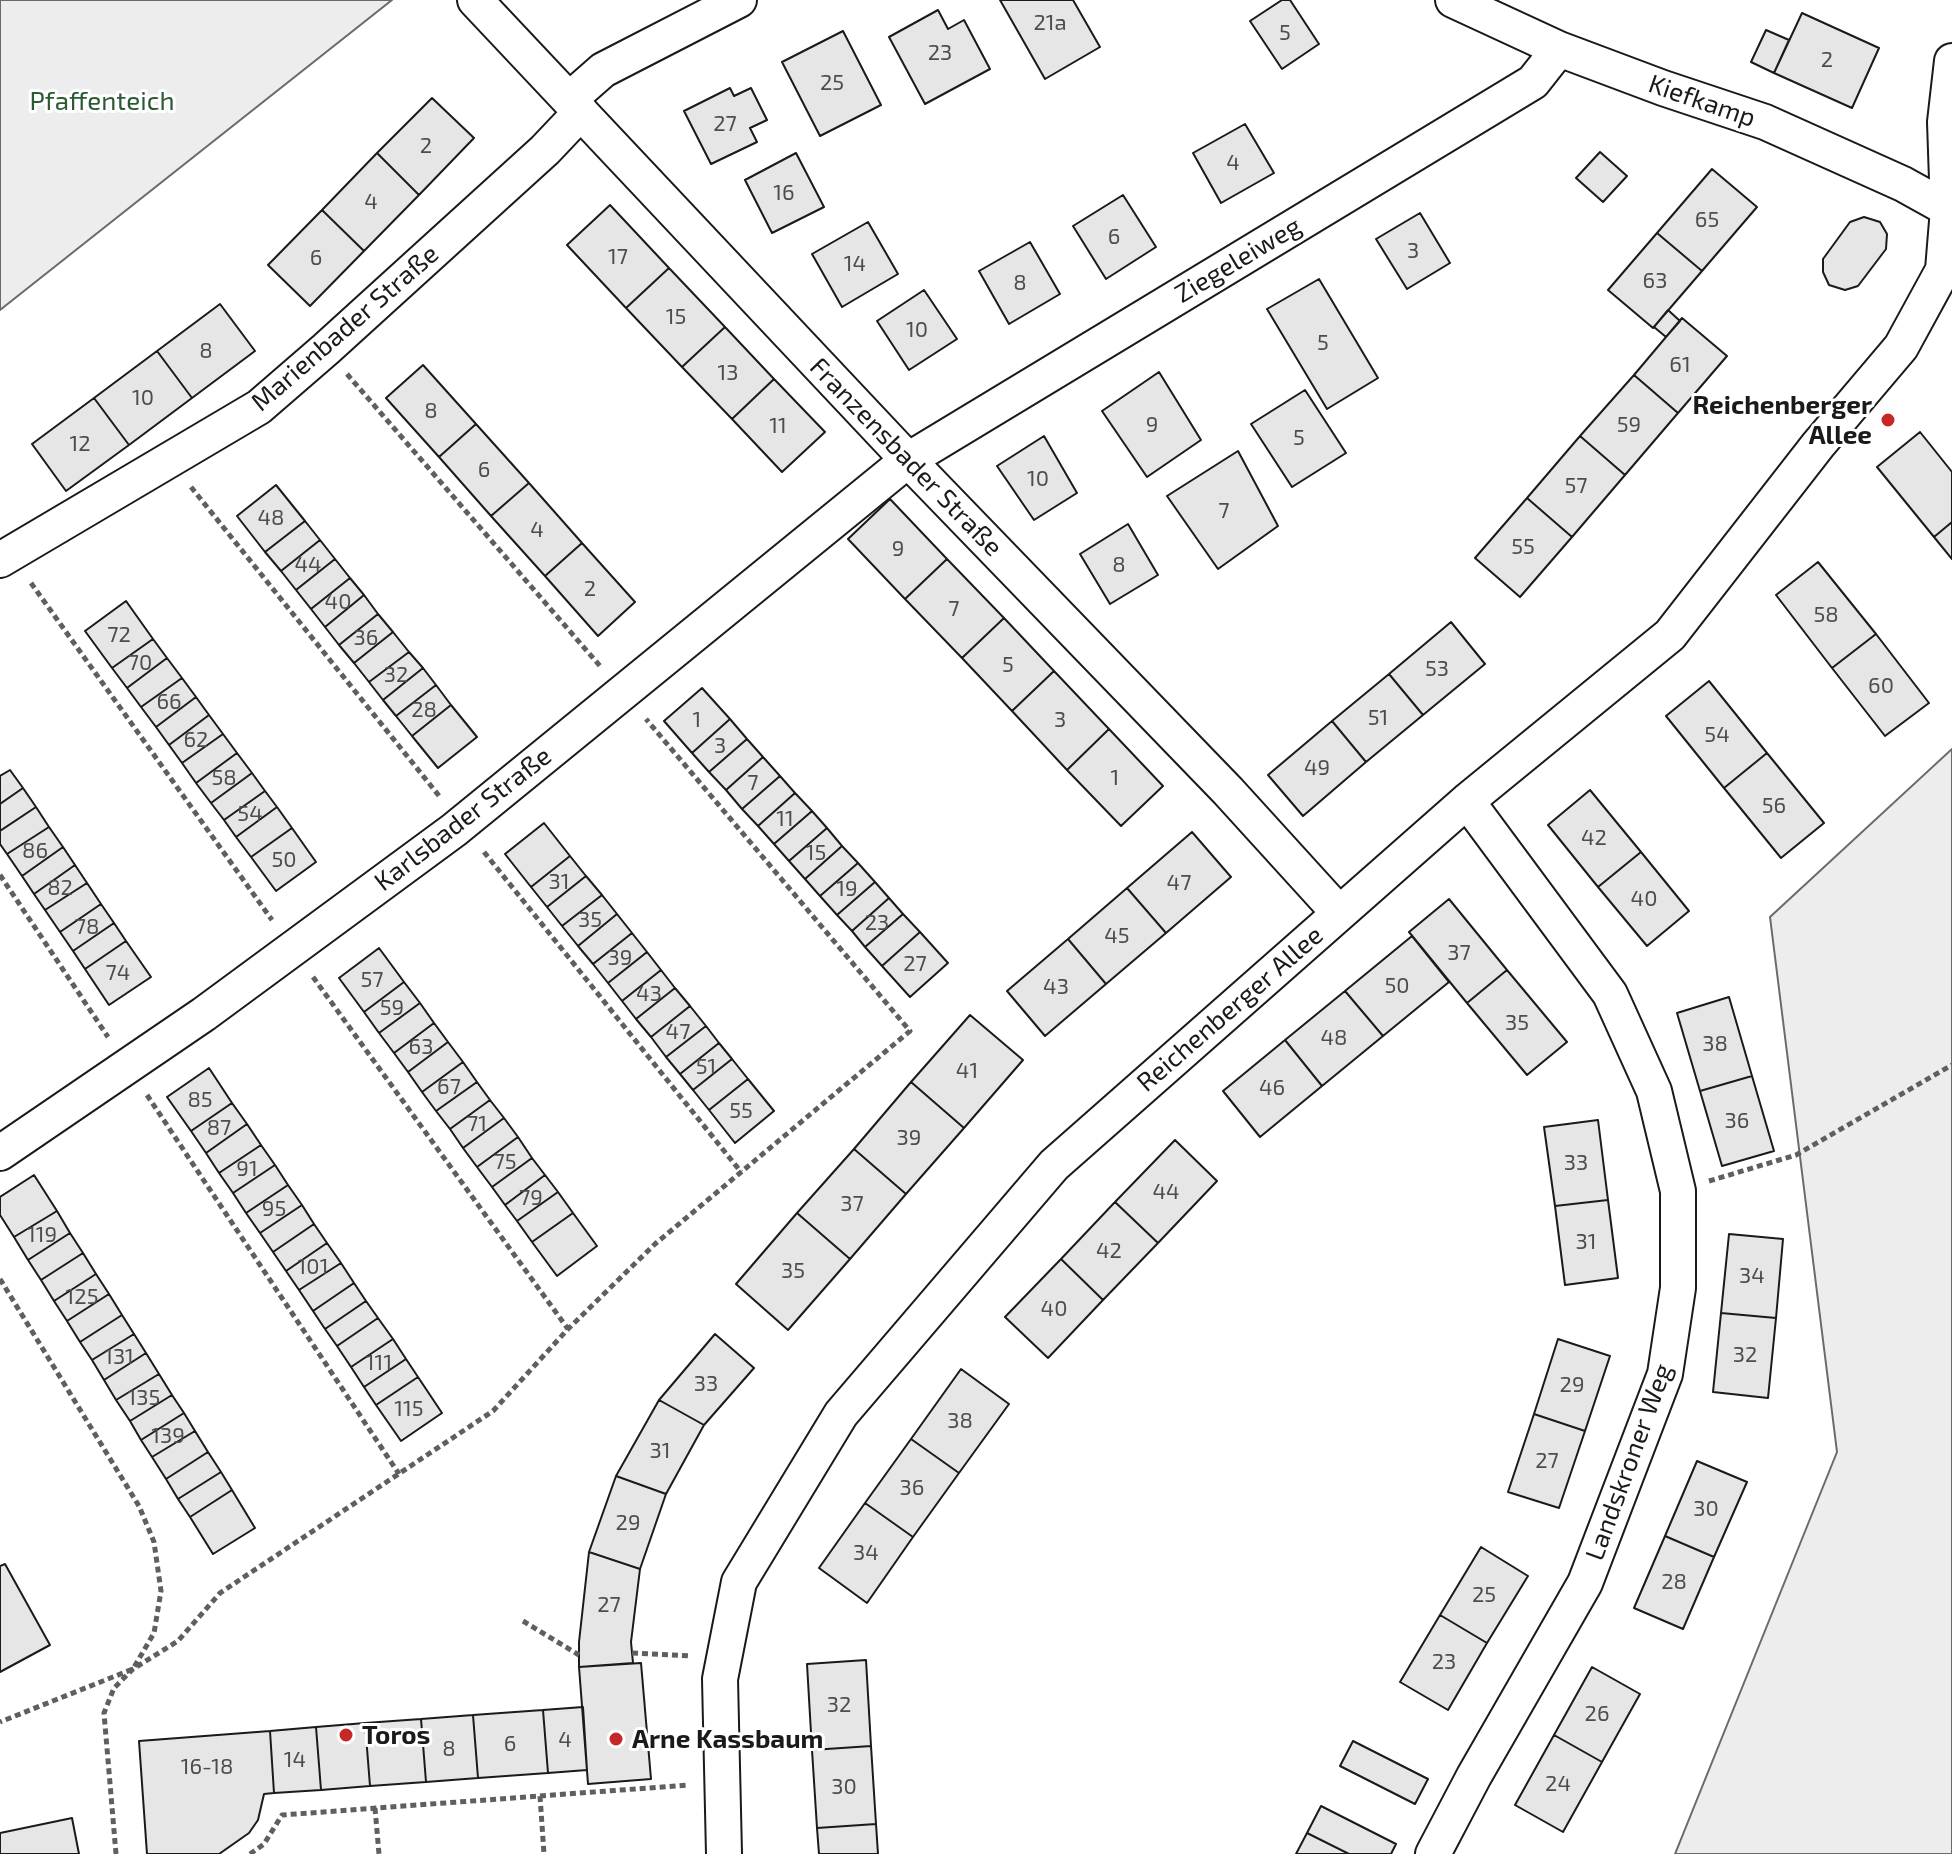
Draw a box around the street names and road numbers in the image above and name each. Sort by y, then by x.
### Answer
street label: Kiefkamp [1644,68,1760,134]
street label: Ziegeleiweg [1169,210,1307,310]
street label: Marienbader Straße [245,238,445,418]
street label: Franzensbader Straße [803,351,1009,563]
street label: Karlsbader Straße [368,740,558,898]
street label: Reichenberger Allee [1131,920,1329,1098]
street label: Landskroner Weg [1579,1359,1679,1565]

